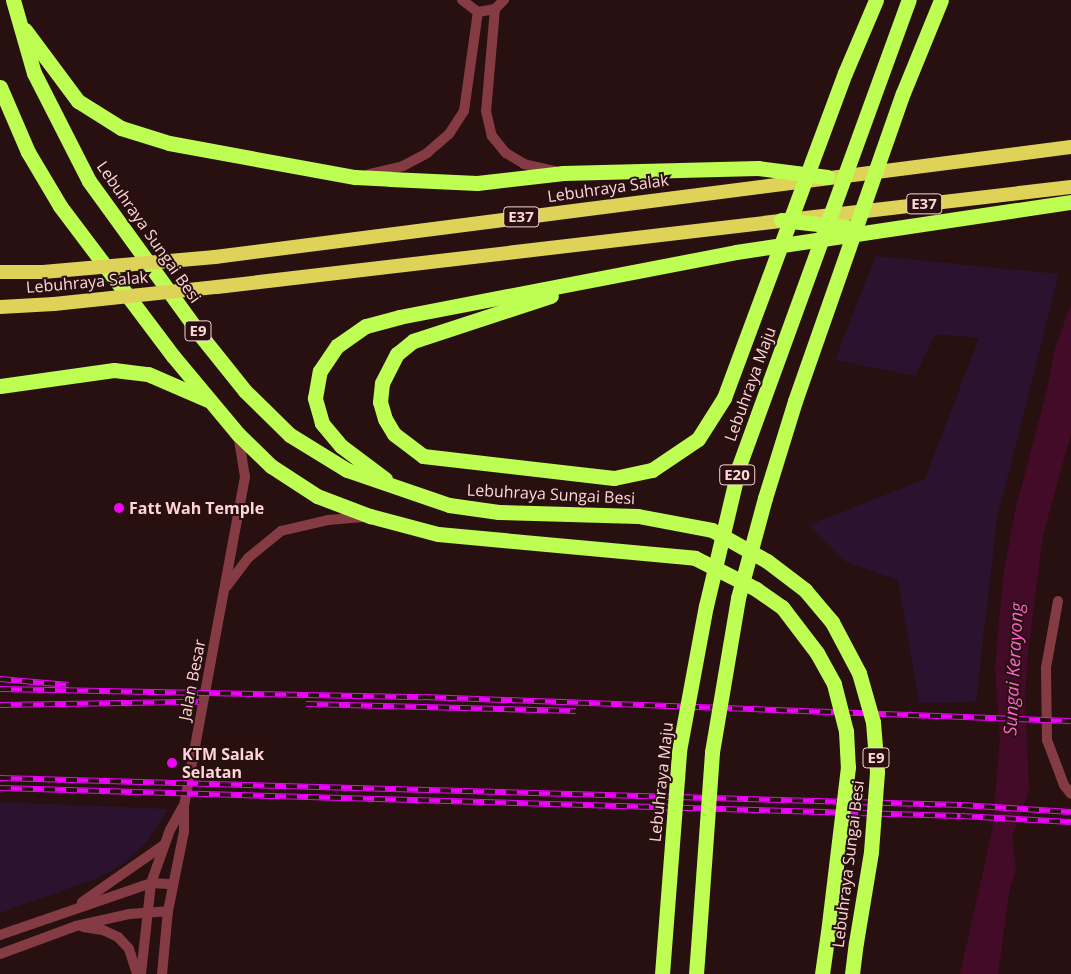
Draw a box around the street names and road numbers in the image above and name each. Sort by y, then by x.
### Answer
street label: Lebuhraya Sungai Besi [93,158,205,306]
street label: Lebuhraya Salak [546,170,670,206]
road number: E37 [905,192,943,216]
road number: E37 [502,204,540,230]
street label: Lebuhraya Salak [25,267,149,297]
road number: E9 [184,318,212,344]
street label: Lebuhraya Maju [720,324,780,444]
road number: E20 [718,462,756,488]
street label: Lebuhraya Sungai Besi [466,480,636,508]
street label: Jalan Besar [175,638,209,722]
street label: Lebuhraya Maju [645,721,677,843]
road number: E9 [862,746,890,770]
street label: Lebuhraya Sungai Besi [828,779,868,949]

